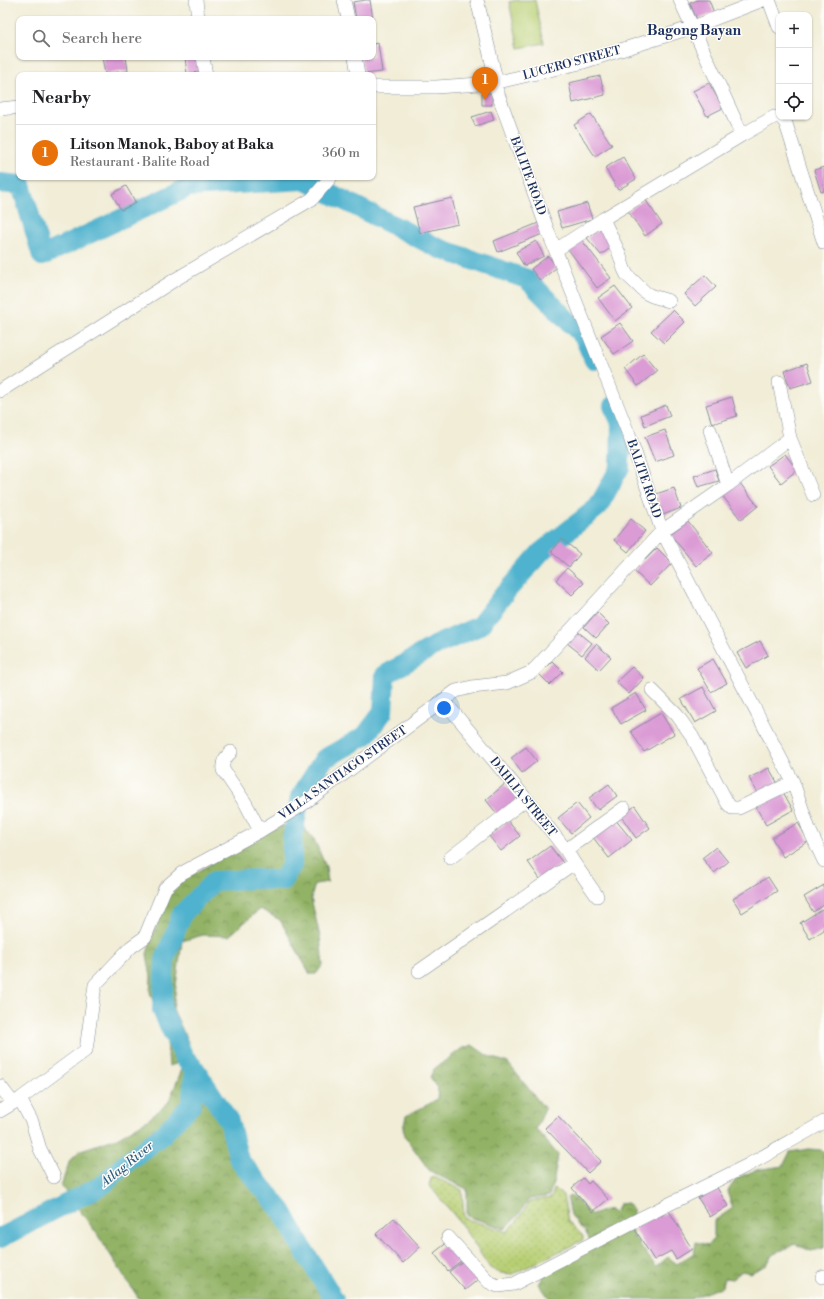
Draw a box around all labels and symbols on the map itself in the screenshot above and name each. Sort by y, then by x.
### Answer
district label: Bagong Bayan [647,22,742,40]
street label: LUCERO STREET [521,43,623,83]
pin: 1 [472,67,498,100]
street label: BALITE ROAD [506,134,549,217]
street label: BALITE ROAD [623,437,665,520]
your location [434,698,454,718]
street label: VILLA SANTIAGO STREET [275,722,411,824]
street label: DAHLIA STREET [486,754,560,840]
water label: Atlag River [96,1137,157,1192]

